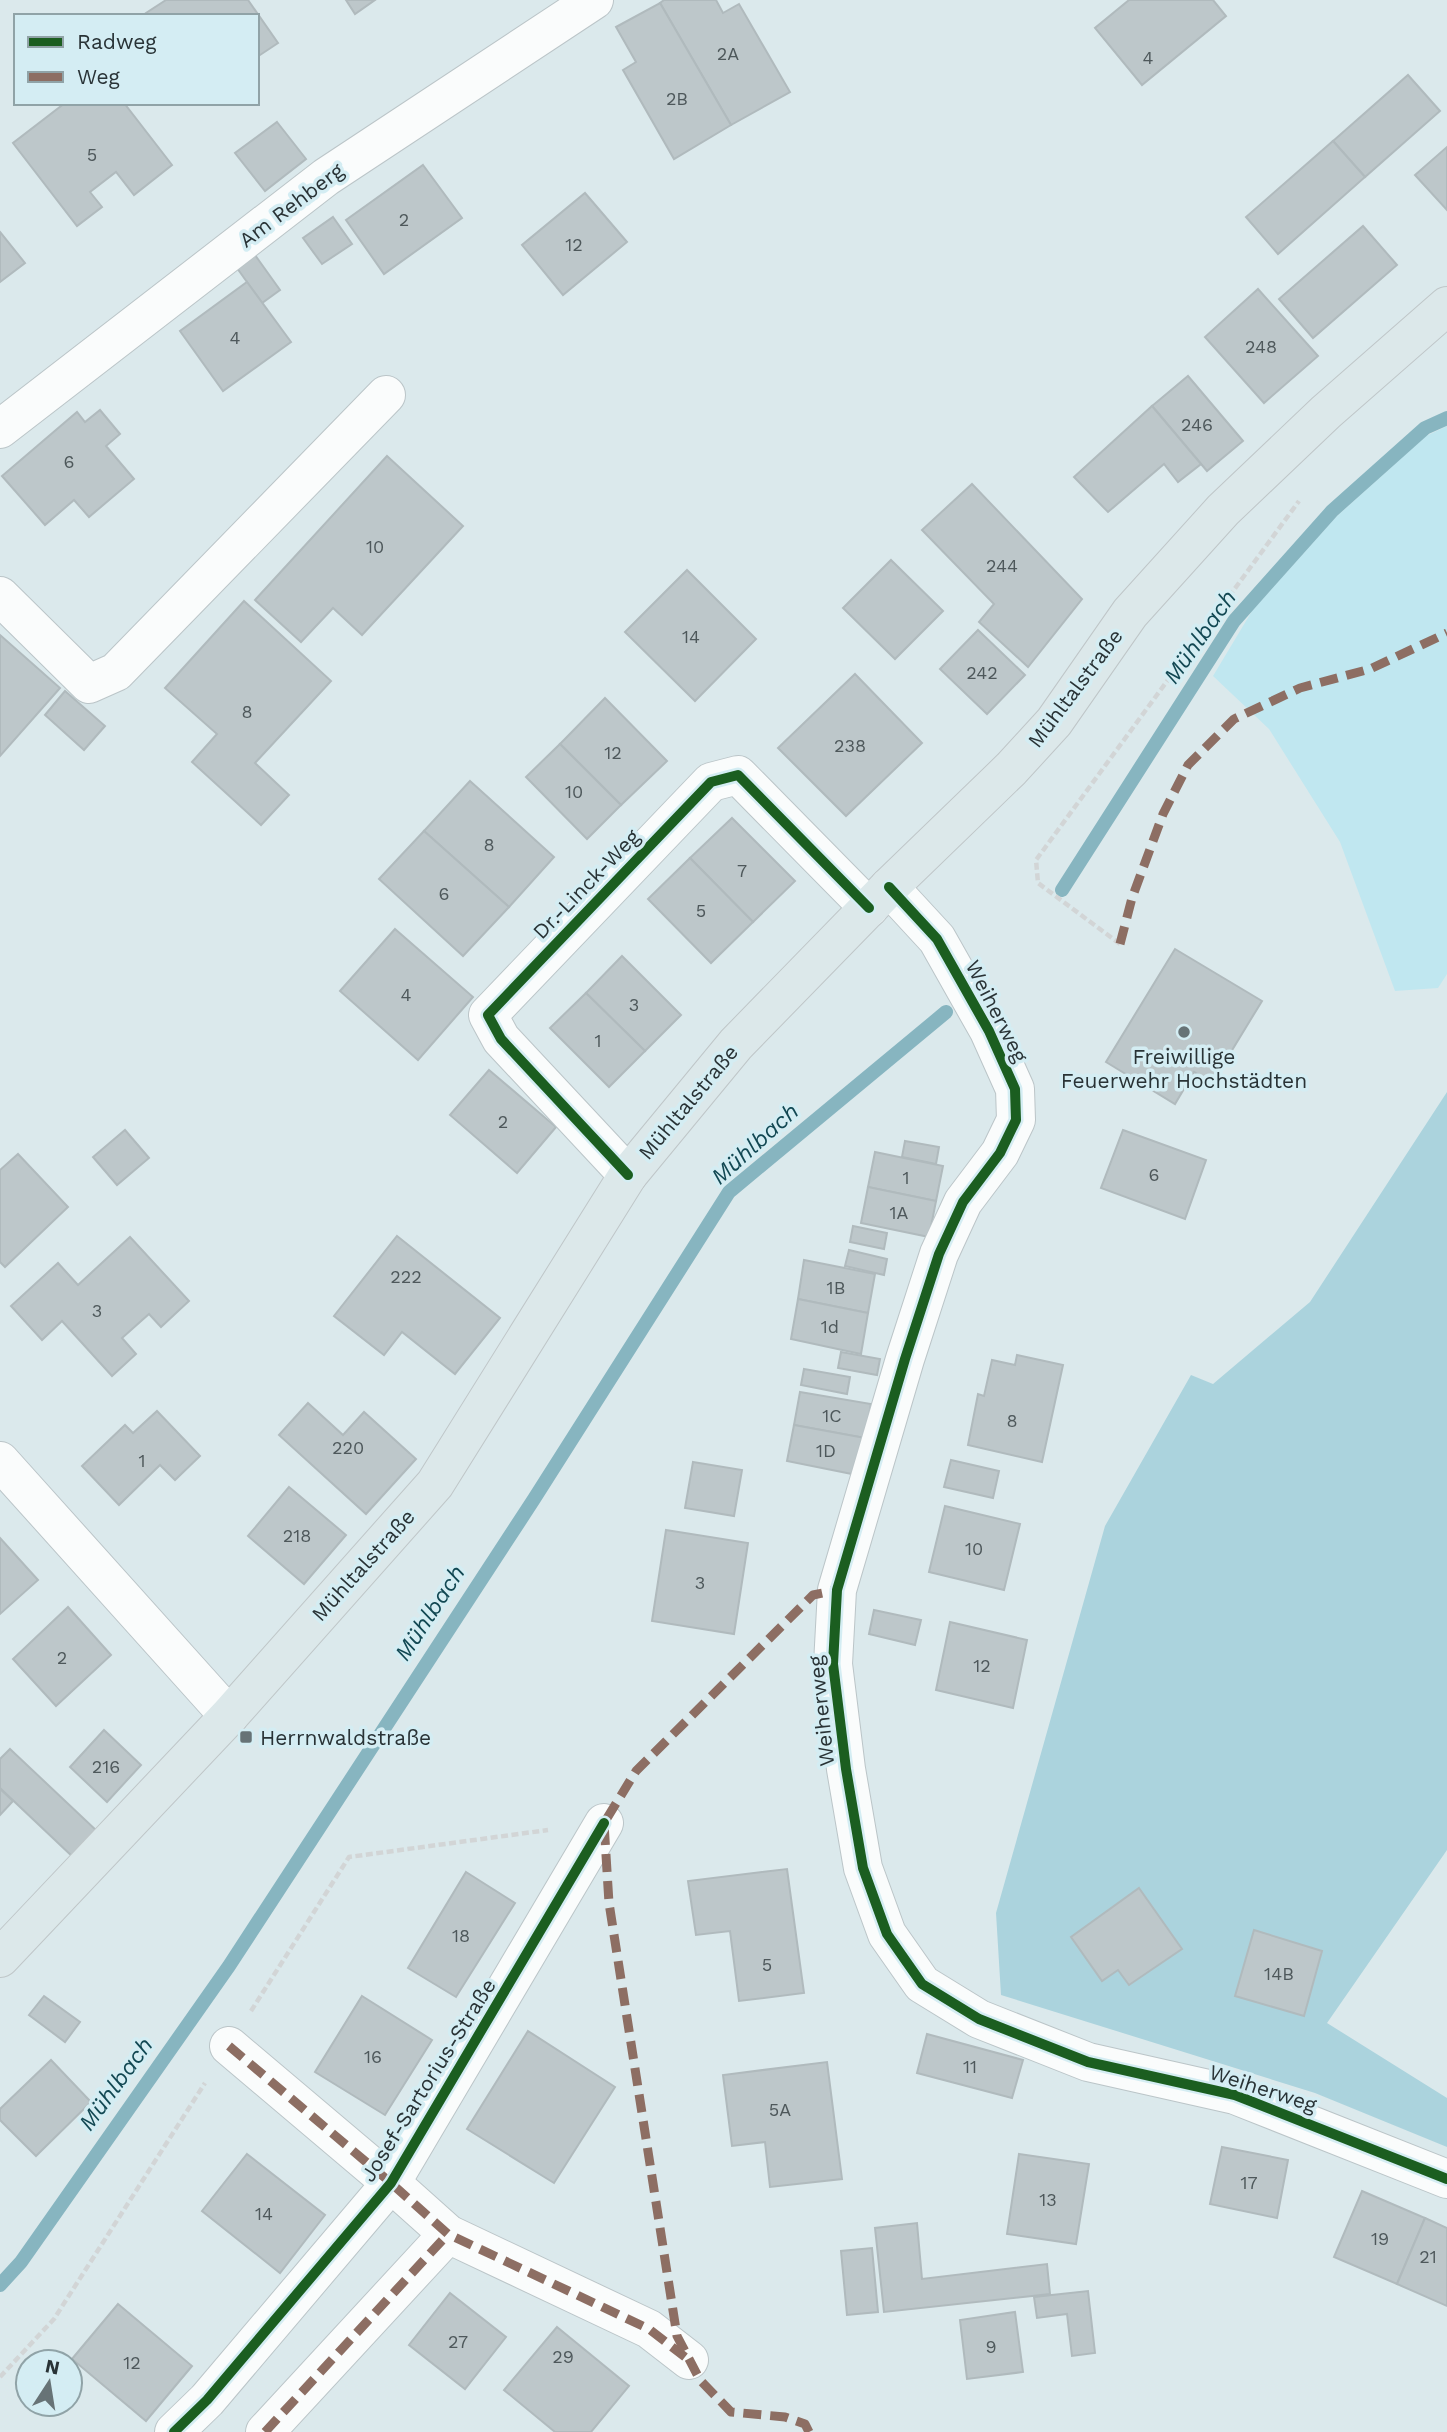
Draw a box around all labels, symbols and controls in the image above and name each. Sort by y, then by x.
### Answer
legend [14,14,259,105]
text: Radweg [77,29,157,54]
house number: 2A [717,43,739,64]
house number: 4 [1143,47,1154,68]
text: Weg [77,64,121,89]
house number: 2B [666,88,688,109]
house number: 5 [87,144,97,165]
street label: Am Rehberg [234,157,349,252]
house number: 2 [399,209,409,230]
house number: 12 [565,234,583,255]
house number: 4 [230,327,241,348]
house number: 248 [1245,336,1277,357]
house number: 246 [1181,414,1213,435]
house number: 6 [64,451,74,472]
house number: 10 [366,536,384,557]
house number: 244 [986,555,1018,576]
water label: Mühlbach [1158,585,1242,689]
street label: Mühltalstraße [1022,624,1128,752]
house number: 14 [682,626,700,647]
house number: 242 [966,662,998,683]
house number: 8 [241,701,253,722]
house number: 238 [834,735,866,756]
house number: 12 [604,742,622,763]
house number: 10 [565,781,583,802]
street label: Dr.-Linck-Weg [527,823,645,944]
house number: 8 [483,834,495,855]
house number: 7 [737,860,747,881]
house number: 6 [439,883,449,904]
house number: 5 [696,900,706,921]
street label: Weiherweg [961,956,1034,1067]
house number: 4 [401,984,412,1005]
house number: 3 [629,994,639,1015]
marker: Freiwillige Feuerwehr Hochstädten [1176,1024,1192,1040]
house number: 1 [594,1030,602,1051]
street label: Mühltalstraße [633,1040,743,1164]
place label: Freiwillige Feuerwehr Hochstädten [1061,1044,1307,1093]
water label: Mühlbach [706,1098,804,1190]
house number: 2 [498,1111,508,1132]
house number: 6 [1149,1164,1159,1185]
house number: 1 [902,1167,910,1188]
house number: 1A [890,1202,909,1223]
house number: 222 [390,1266,422,1287]
house number: 1B [827,1277,845,1298]
house number: 3 [92,1300,102,1321]
house number: 1d [821,1316,839,1337]
house number: 1C [822,1405,842,1426]
house number: 8 [1006,1410,1018,1431]
house number: 220 [332,1437,364,1458]
house number: 1D [816,1440,836,1461]
house number: 1 [138,1450,146,1471]
street label: Mühltalstraße [306,1504,420,1626]
house number: 218 [283,1525,311,1546]
house number: 10 [965,1538,983,1559]
water label: Mühlbach [389,1560,471,1666]
house number: 3 [695,1572,705,1593]
house number: 2 [57,1647,67,1668]
street label: Weiherweg [803,1653,839,1768]
house number: 12 [973,1655,991,1676]
place label: Herrnwaldstraße [260,1725,431,1750]
marker: Herrnwaldstraße [238,1729,254,1745]
house number: 216 [92,1756,120,1777]
house number: 18 [452,1925,470,1946]
house number: 5 [762,1954,772,1975]
house number: 14B [1264,1963,1294,1984]
street label: Josef-Sartorius-Straße [355,1974,501,2186]
water label: Mühlbach [73,2032,159,2136]
house number: 16 [364,2046,382,2067]
house number: 11 [963,2056,977,2077]
street label: Weiherweg [1206,2059,1321,2117]
house number: 5A [769,2099,791,2120]
house number: 17 [1240,2172,1258,2193]
house number: 13 [1039,2189,1057,2210]
house number: 14 [255,2203,273,2224]
house number: 19 [1371,2228,1389,2249]
house number: 21 [1419,2246,1437,2267]
house number: 27 [448,2331,468,2352]
house number: 9 [985,2336,997,2357]
house number: 29 [552,2346,574,2367]
north arrow [14,2348,84,2418]
house number: 12 [123,2352,141,2373]
text: N [43,2354,62,2380]

